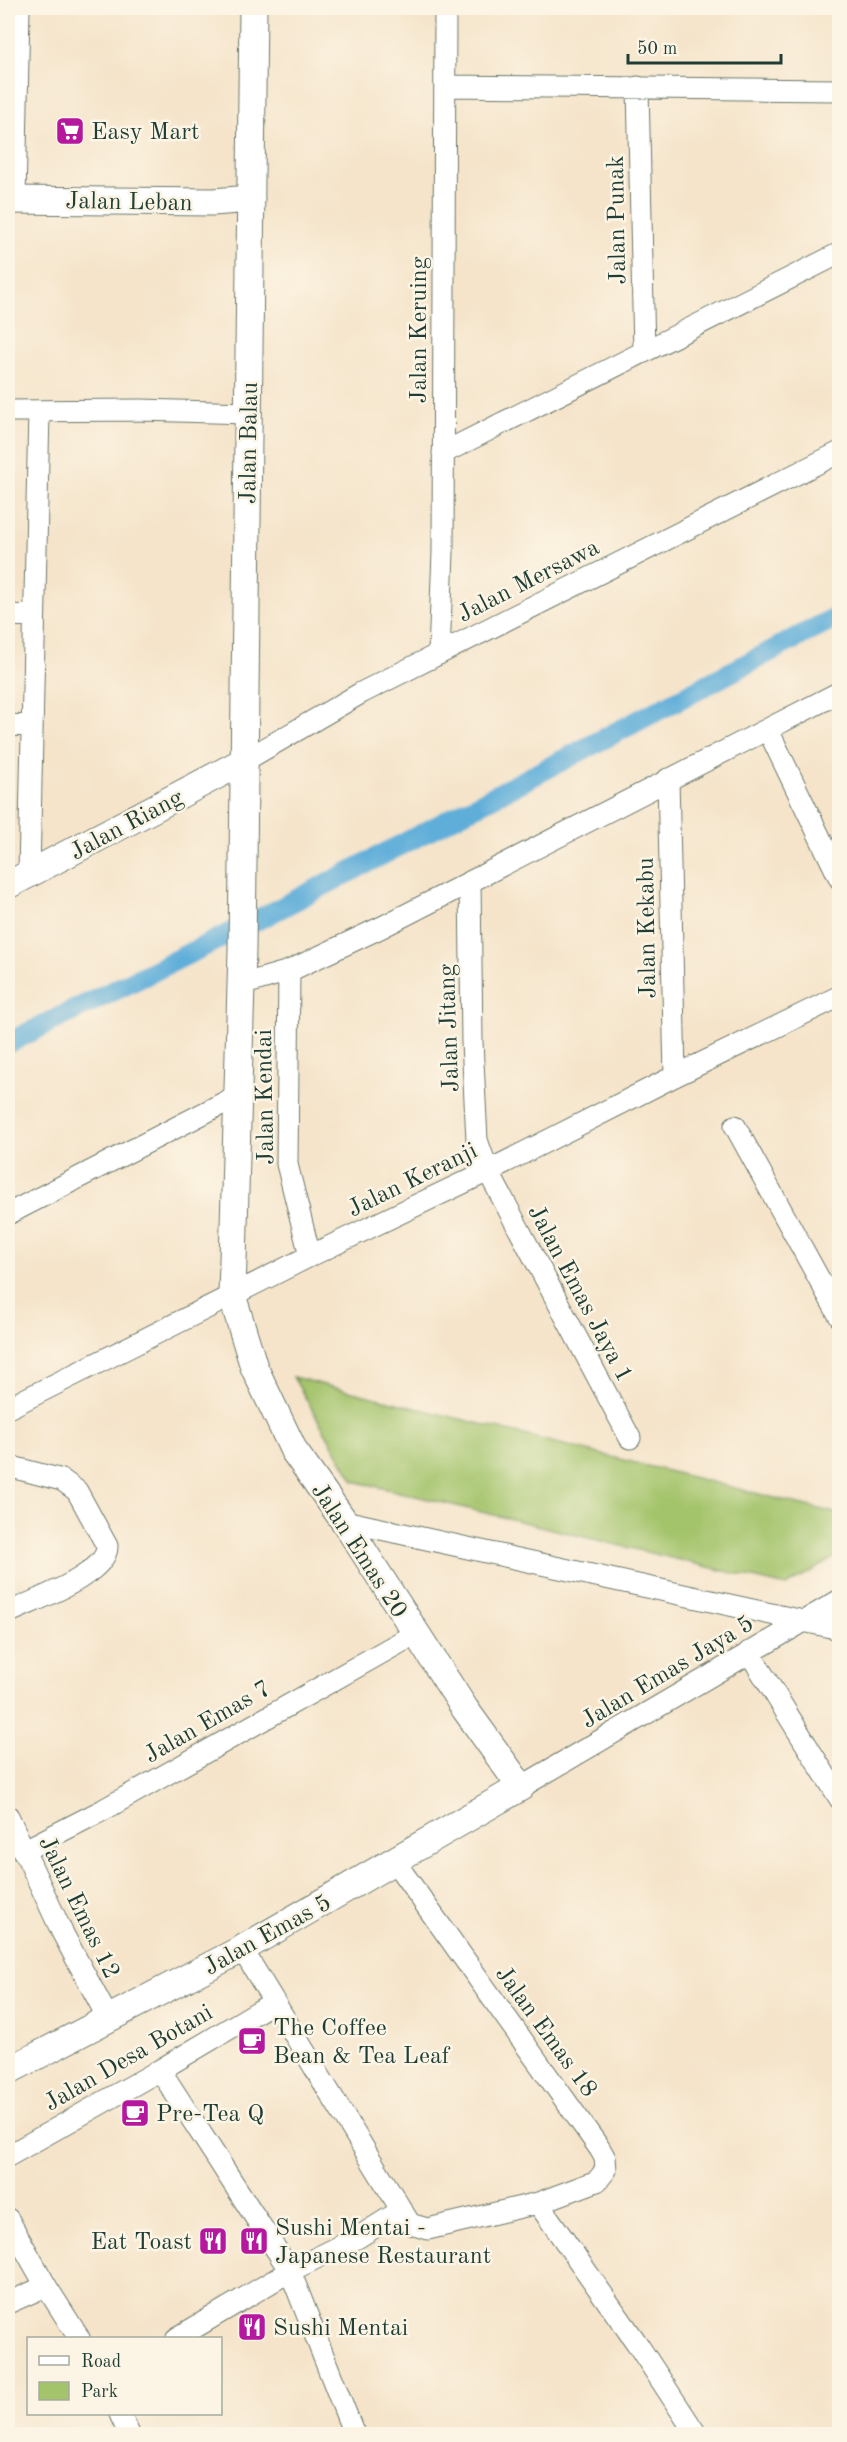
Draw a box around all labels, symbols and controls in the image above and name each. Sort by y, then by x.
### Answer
scale bar [628,27,781,65]
text: 50 m [637,40,677,58]
supermarket icon: Easy Mart [54,115,86,147]
place label: Easy Mart [91,121,199,145]
street label: Jalan Punak [605,155,631,285]
street label: Jalan Leban [65,190,193,216]
street label: Jalan Keruing [408,256,432,404]
street label: Jalan Balau [237,381,263,504]
street label: Jalan Mersawa [454,536,604,628]
street label: Jalan Riang [66,786,187,866]
street label: Jalan Kekabu [635,857,661,999]
street label: Jalan Jitang [436,963,464,1093]
street label: Jalan Kendai [253,1029,279,1165]
street label: Jalan Keranji [344,1139,481,1222]
street label: Jalan Emas Jaya 1 [523,1202,636,1386]
street label: Jalan Emas 20 [306,1479,411,1623]
street label: Jalan Emas Jaya 5 [578,1612,758,1734]
street label: Jalan Emas 7 [141,1677,275,1768]
street label: Jalan Emas 12 [33,1833,123,1983]
street label: Jalan Emas 5 [200,1891,336,1981]
street label: Jalan Emas 18 [490,1962,601,2102]
street label: Jalan Desa Botani [41,2001,217,2117]
place label: The Coffee Bean & Tea Leaf [273,2017,451,2069]
cafe icon: The Coffee Bean & Tea Leaf [236,2025,268,2057]
cafe icon: Pre-Tea Q [119,2097,151,2129]
place label: Pre-Tea Q [156,2103,264,2127]
place label: Sushi Mentai - Japanese Restaurant [275,2217,491,2269]
restaurant icon: Eat Toast [197,2225,229,2257]
restaurant icon: Sushi Mentai - Japanese Restaurant [238,2225,270,2257]
place label: Eat Toast [90,2231,192,2255]
restaurant icon: Sushi Mentai [236,2311,268,2343]
place label: Sushi Mentai [273,2317,408,2341]
legend [27,2337,222,2415]
text: Road [81,2353,121,2371]
text: Park [81,2383,118,2401]

